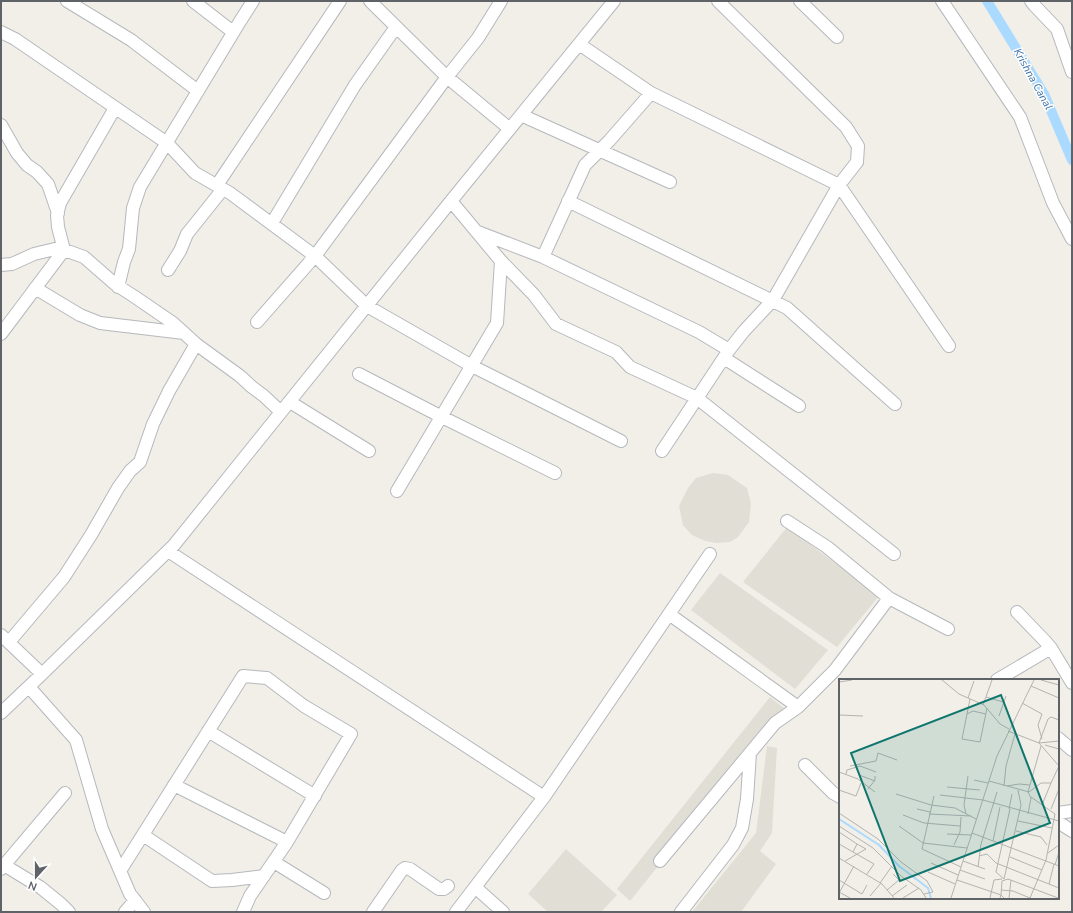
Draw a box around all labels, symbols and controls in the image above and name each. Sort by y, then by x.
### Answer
water label: Krishna Canal [1010,46,1056,112]
inset map [839,679,1059,899]
north arrow [16,857,56,897]
text: N [26,877,39,894]

